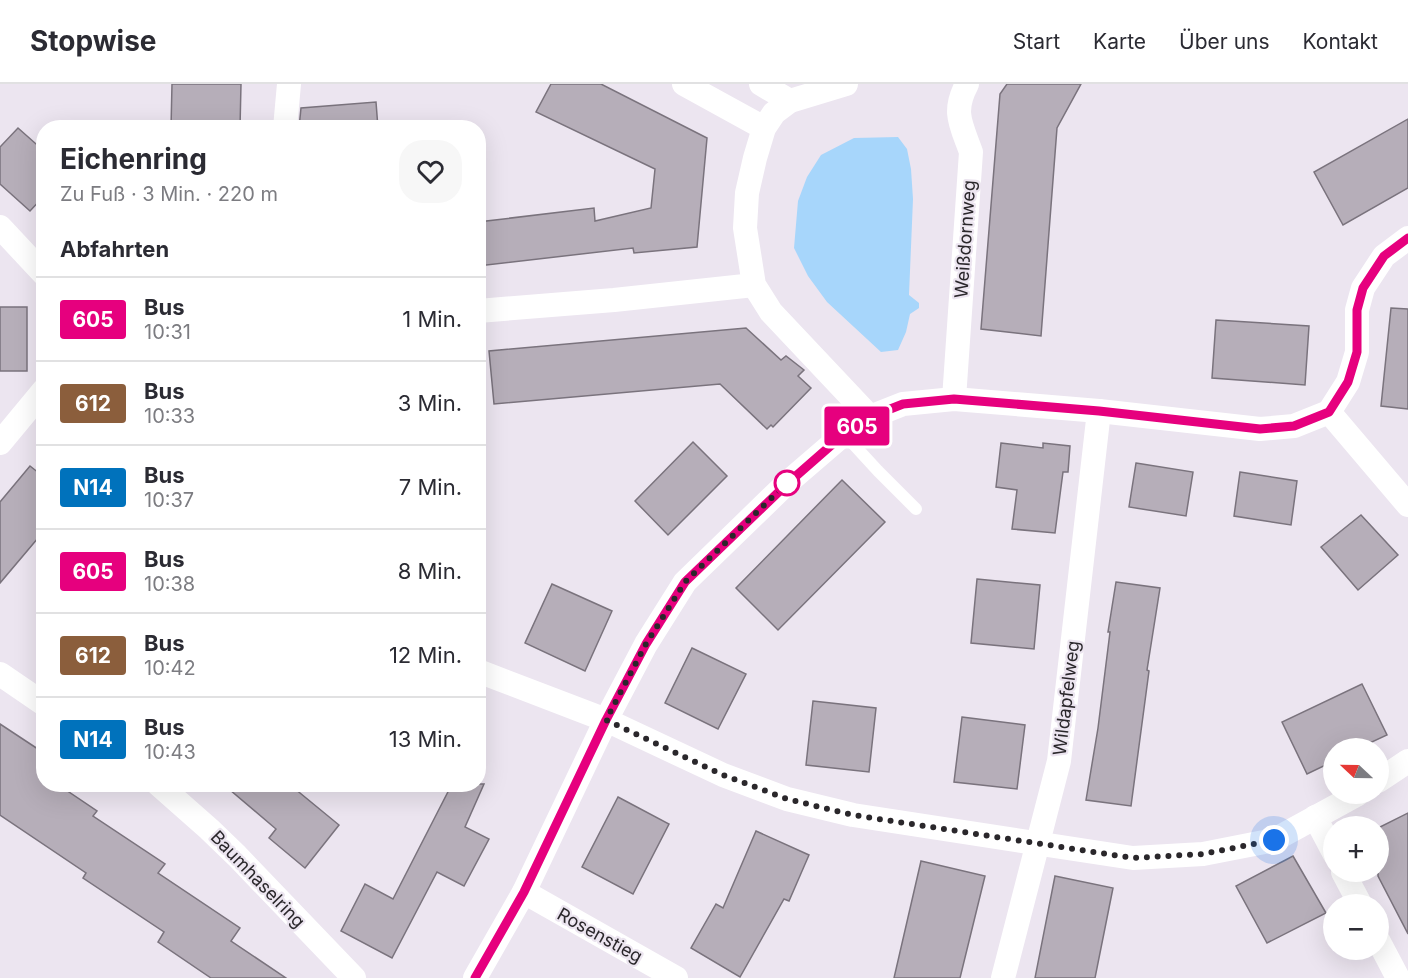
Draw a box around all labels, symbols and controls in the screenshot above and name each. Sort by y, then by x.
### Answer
text: Stopwise [30,24,157,58]
text: Start [1013,29,1060,54]
text: Karte [1093,29,1146,54]
text: Über uns [1179,29,1270,54]
text: Kontakt [1303,29,1378,54]
button: heart [399,140,462,203]
text: Eichenring [60,142,207,176]
street label: Weißdornweg [950,179,980,299]
text: Zu Fuß · 3 Min. · 220 m [60,182,278,206]
text: Abfahrten [60,236,169,262]
text: Bus [144,294,185,320]
text: 1 Min. [402,306,462,332]
text: 605 [72,307,114,332]
text: 10:31 [144,320,191,344]
text: Bus [144,378,185,404]
text: 3 Min. [398,390,462,416]
text: 612 [75,391,111,416]
text: 10:33 [144,404,195,428]
line badge: 605 [822,406,892,446]
text: 605 [836,414,878,439]
text: Bus [144,462,185,488]
unlabelled marker [774,470,800,496]
text: 7 Min. [399,474,462,500]
text: N14 [73,475,113,500]
text: 10:37 [144,488,194,512]
text: Bus [144,546,185,572]
text: 8 Min. [398,558,462,584]
text: 605 [72,559,114,584]
text: 10:38 [144,572,195,596]
text: Bus [144,630,185,656]
street label: Wildapfelweg [1049,639,1083,757]
text: 12 Min. [389,642,462,668]
text: 612 [75,643,111,668]
text: 10:42 [144,656,196,680]
text: Bus [144,714,185,740]
text: 13 Min. [389,726,462,752]
text: N14 [73,727,113,752]
north arrow [1323,738,1389,804]
map controls [1323,738,1389,960]
text: 10:43 [144,740,196,764]
button: + [1323,816,1389,882]
your location [1259,825,1289,855]
street label: Baumhaselring [207,826,309,932]
button: − [1323,894,1389,960]
street label: Rosenstieg [554,903,646,967]

